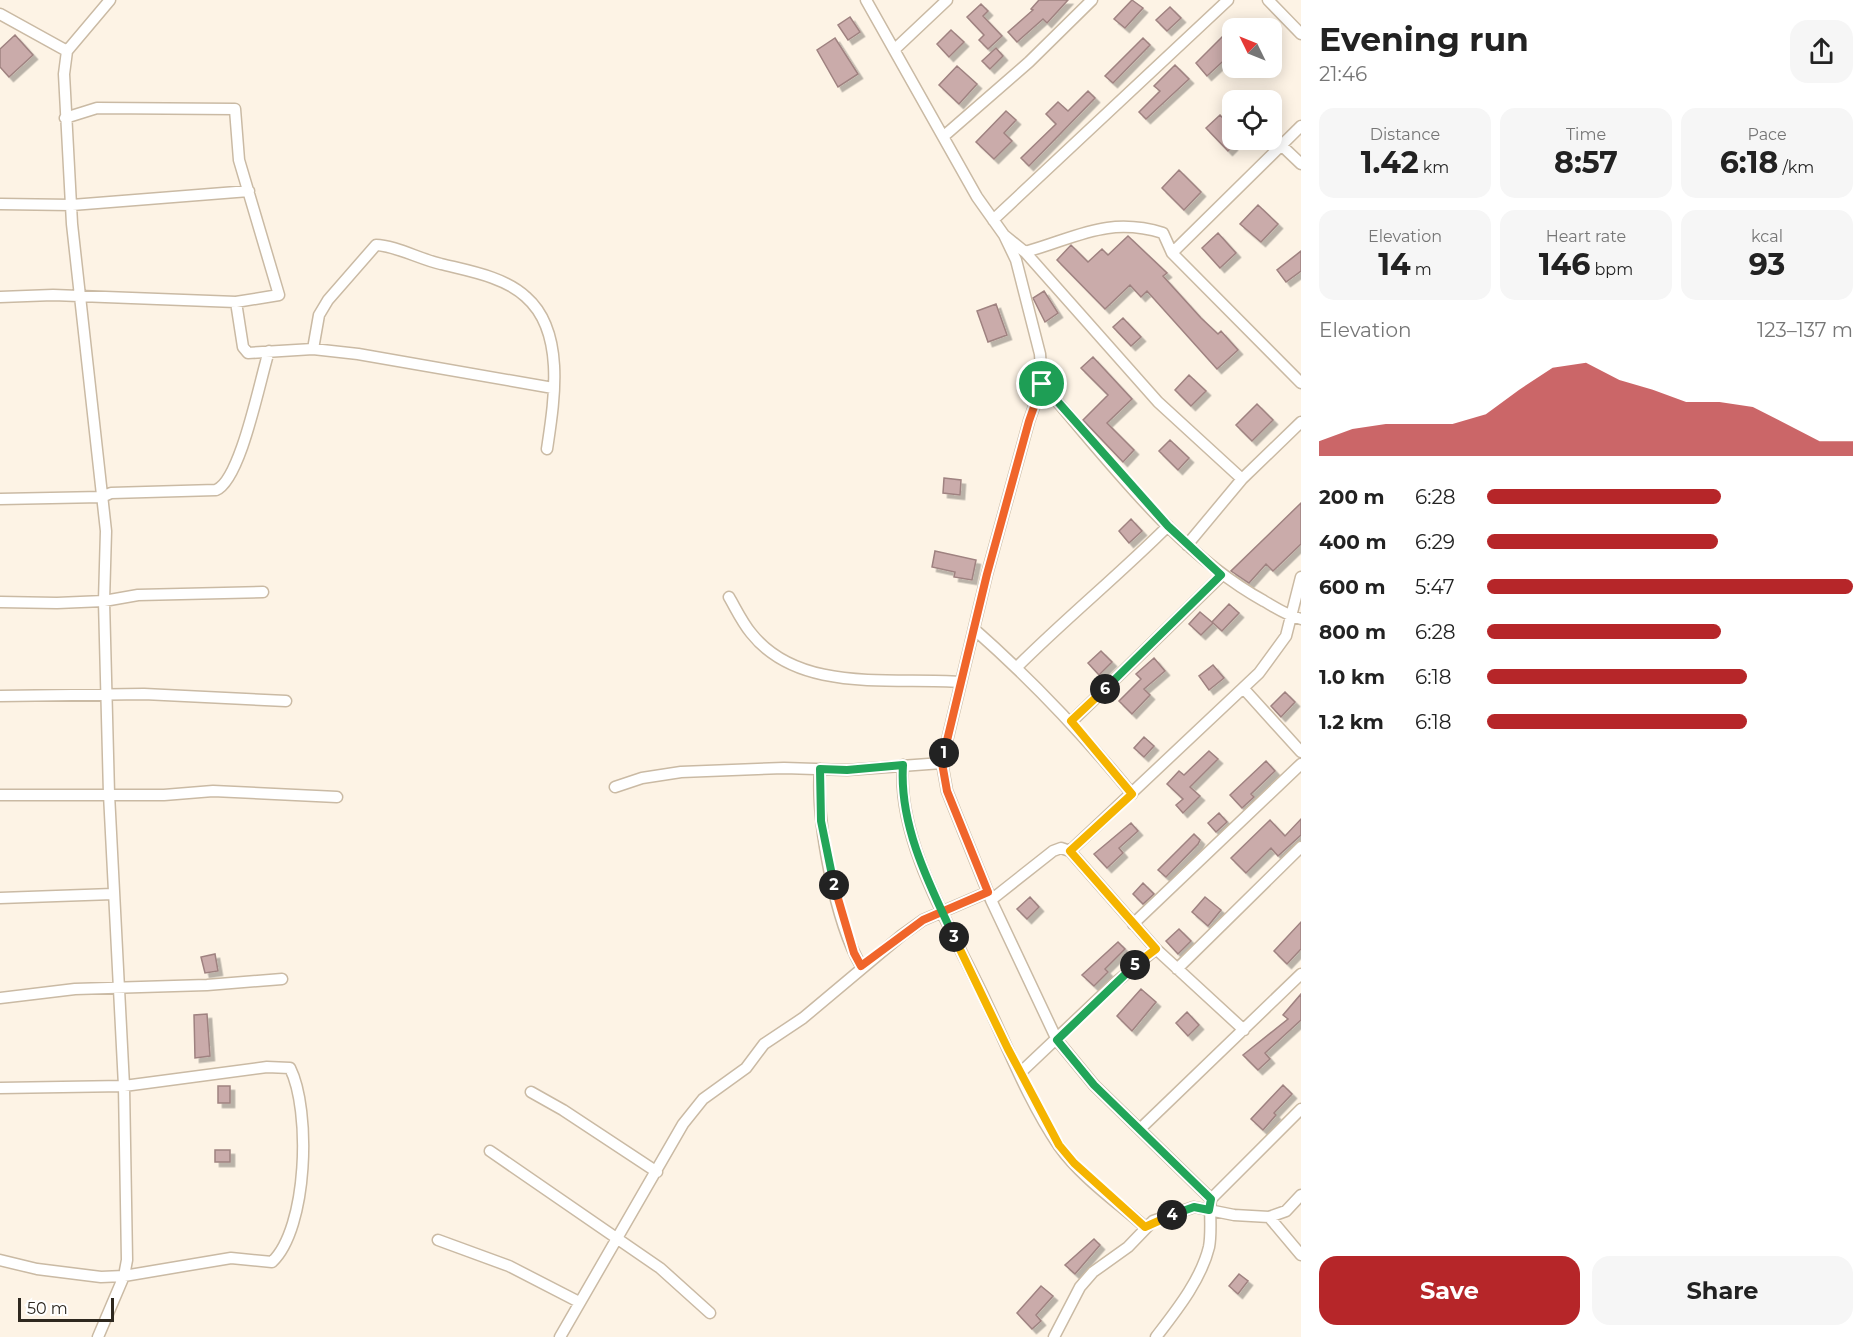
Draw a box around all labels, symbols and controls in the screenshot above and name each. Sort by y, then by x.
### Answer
north arrow [1222,18,1282,78]
map controls [1222,18,1282,150]
text: Evening run [1319,19,1529,59]
button: share [1790,20,1853,83]
text: 21:46 [1319,62,1367,86]
button: locate [1222,90,1282,150]
text: Distance [1370,125,1440,144]
text: Time [1566,125,1606,144]
text: Pace [1747,125,1787,144]
text: 1.42 [1361,144,1419,181]
text: 8:57 [1554,144,1618,181]
text: 6:18 [1720,144,1778,181]
text: km [1419,158,1449,177]
text: /km [1778,158,1814,177]
text: Elevation [1368,227,1442,246]
text: Heart rate [1546,227,1626,246]
text: kcal [1751,227,1783,246]
text: 14 [1378,246,1411,283]
text: 146 [1539,246,1590,283]
text: 93 [1749,246,1785,283]
text: m [1411,260,1432,279]
text: bpm [1590,260,1633,279]
text: Elevation [1319,318,1411,342]
text: 123–137 m [1757,318,1853,342]
pin [1016,358,1067,409]
icon: arrive [1025,367,1058,400]
text: 200 m [1319,485,1385,509]
text: 6:28 [1415,485,1456,509]
text: 400 m [1319,530,1387,554]
text: 6:29 [1415,530,1455,554]
text: 600 m [1319,575,1386,599]
text: 5:47 [1415,575,1455,599]
text: 800 m [1319,620,1386,644]
text: 6:28 [1415,620,1456,644]
text: 1.0 km [1319,665,1385,689]
text: 6:18 [1415,665,1451,689]
pin: 6 [1090,674,1120,704]
text: 6 [1100,679,1110,698]
text: 1.2 km [1319,710,1384,734]
text: 6:18 [1415,710,1451,734]
pin: 1 [929,738,959,768]
text: 1 [941,743,947,762]
pin: 2 [819,870,849,900]
text: 2 [829,875,839,894]
pin: 3 [939,922,969,952]
text: 3 [949,927,959,946]
pin: 5 [1120,950,1150,980]
text: 5 [1130,955,1140,974]
pin: 4 [1157,1200,1187,1230]
text: 4 [1166,1205,1178,1224]
button: Save [1319,1256,1580,1325]
button: Share [1592,1256,1853,1325]
scale bar [18,1295,114,1322]
text: 50 m [27,1299,68,1318]

